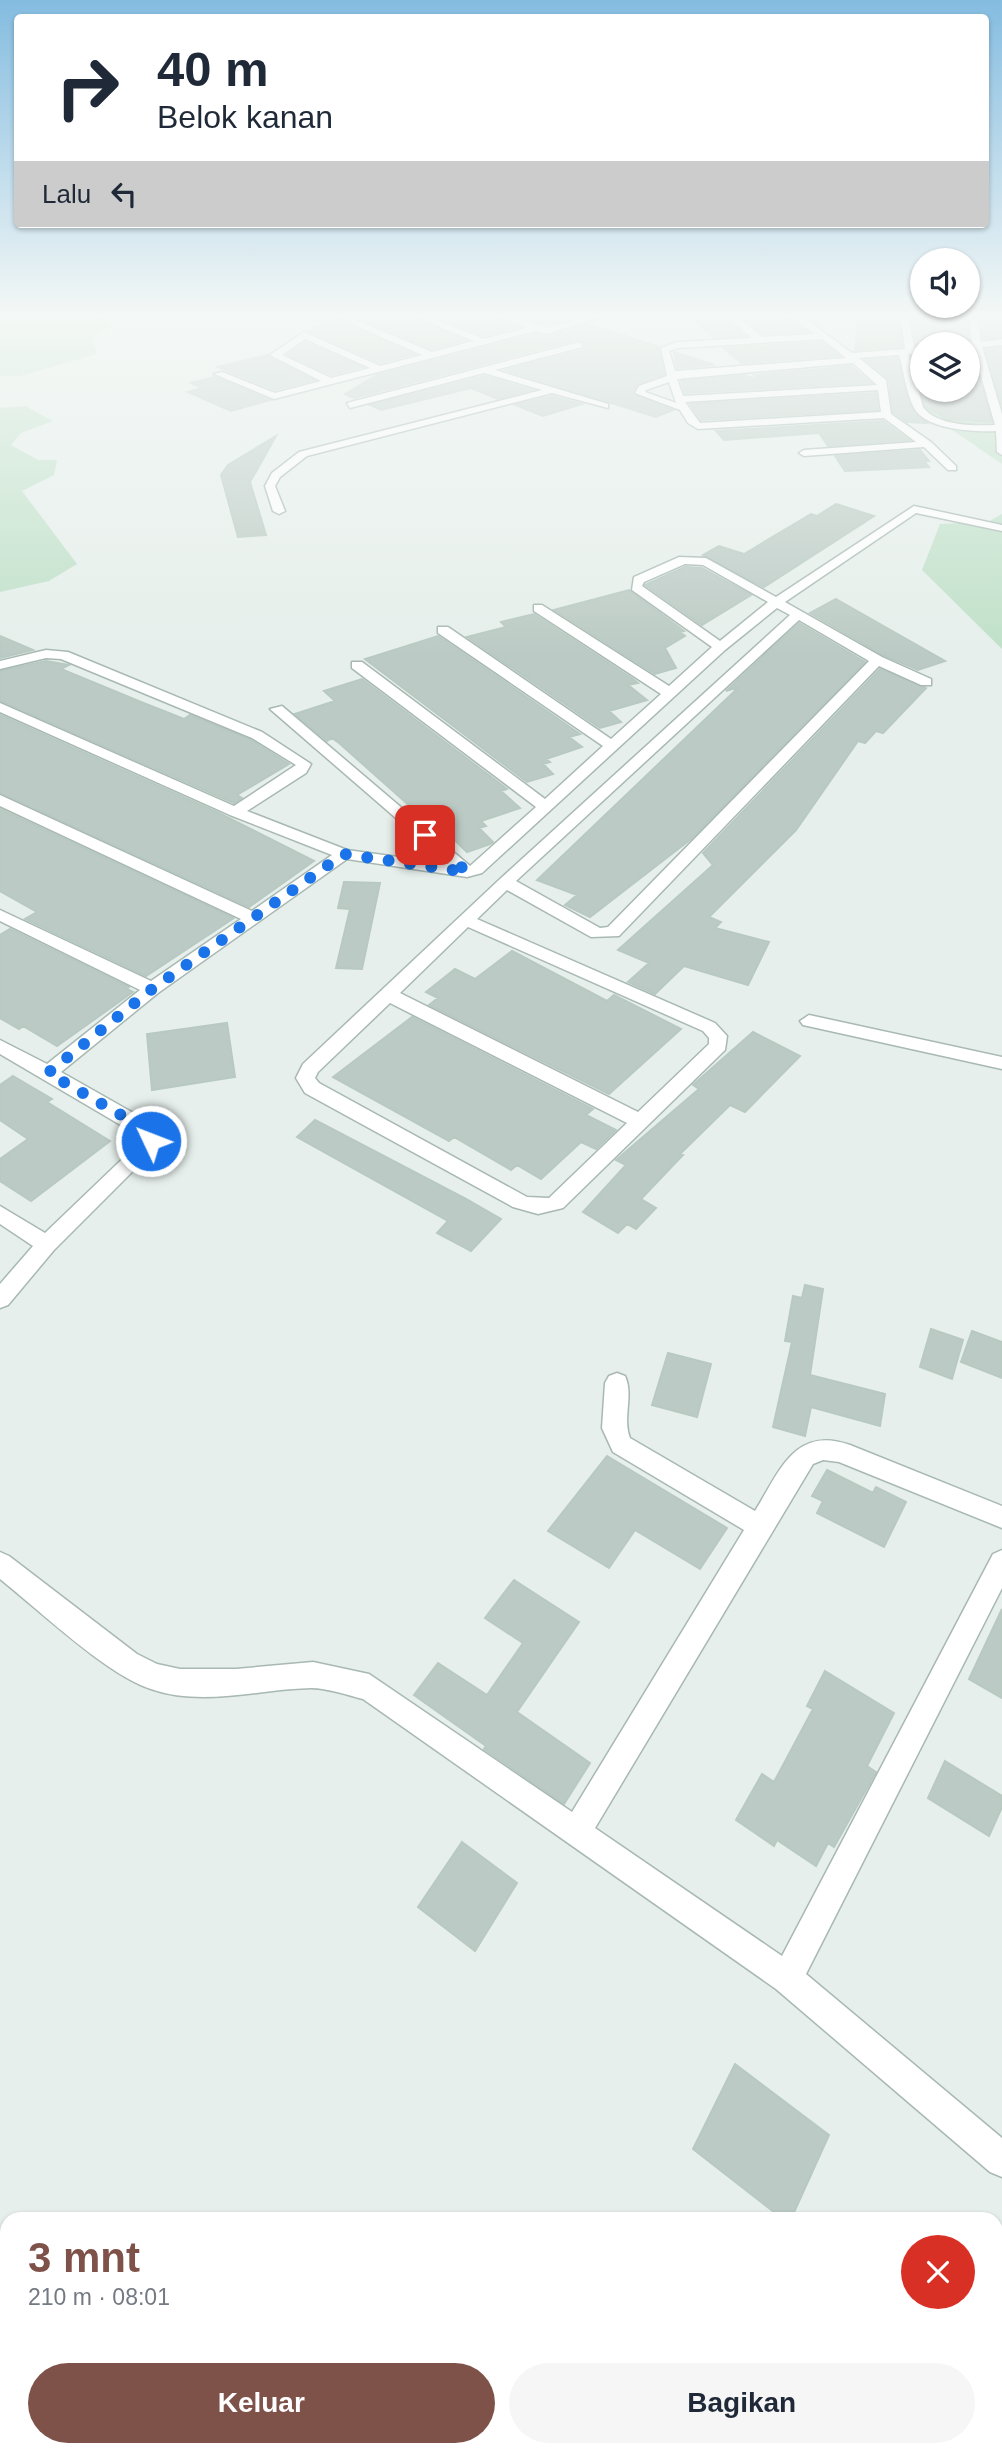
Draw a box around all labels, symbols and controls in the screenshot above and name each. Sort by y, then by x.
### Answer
icon: right [42,42,133,133]
text: 40 m [157,42,269,96]
text: Belok kanan [157,99,333,135]
icon: left [105,175,143,213]
text: Lalu [42,179,91,209]
map controls [910,248,980,402]
button: sound [910,248,980,318]
button: layers [910,332,980,402]
pin [395,805,455,865]
icon: arrive [406,816,444,854]
position arrow [114,1104,188,1178]
text: 3 mnt [28,2234,140,2281]
button: close [901,2235,975,2309]
text: 210 m · 08:01 [28,2284,170,2310]
button: Keluar [28,2363,495,2443]
button: Bagikan [509,2363,975,2443]

